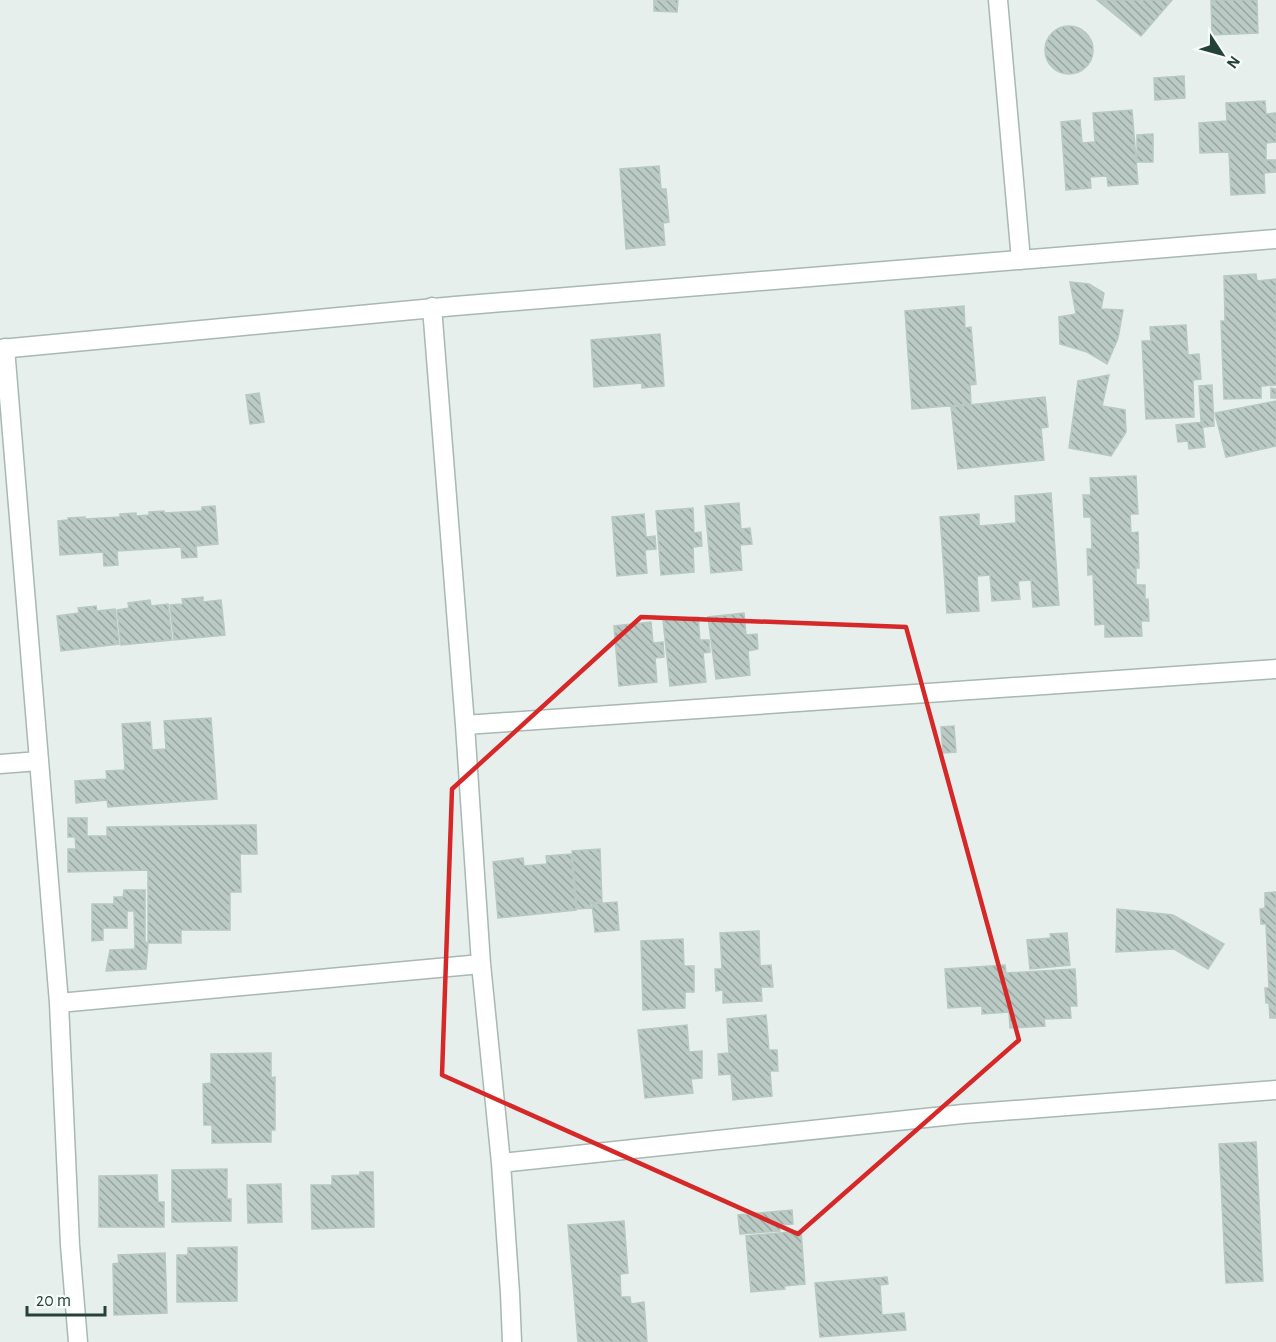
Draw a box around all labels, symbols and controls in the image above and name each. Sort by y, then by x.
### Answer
north arrow [1192,24,1252,84]
text: N [1224,53,1243,71]
scale bar [27,1279,105,1317]
text: 20 m [36,1292,71,1310]

